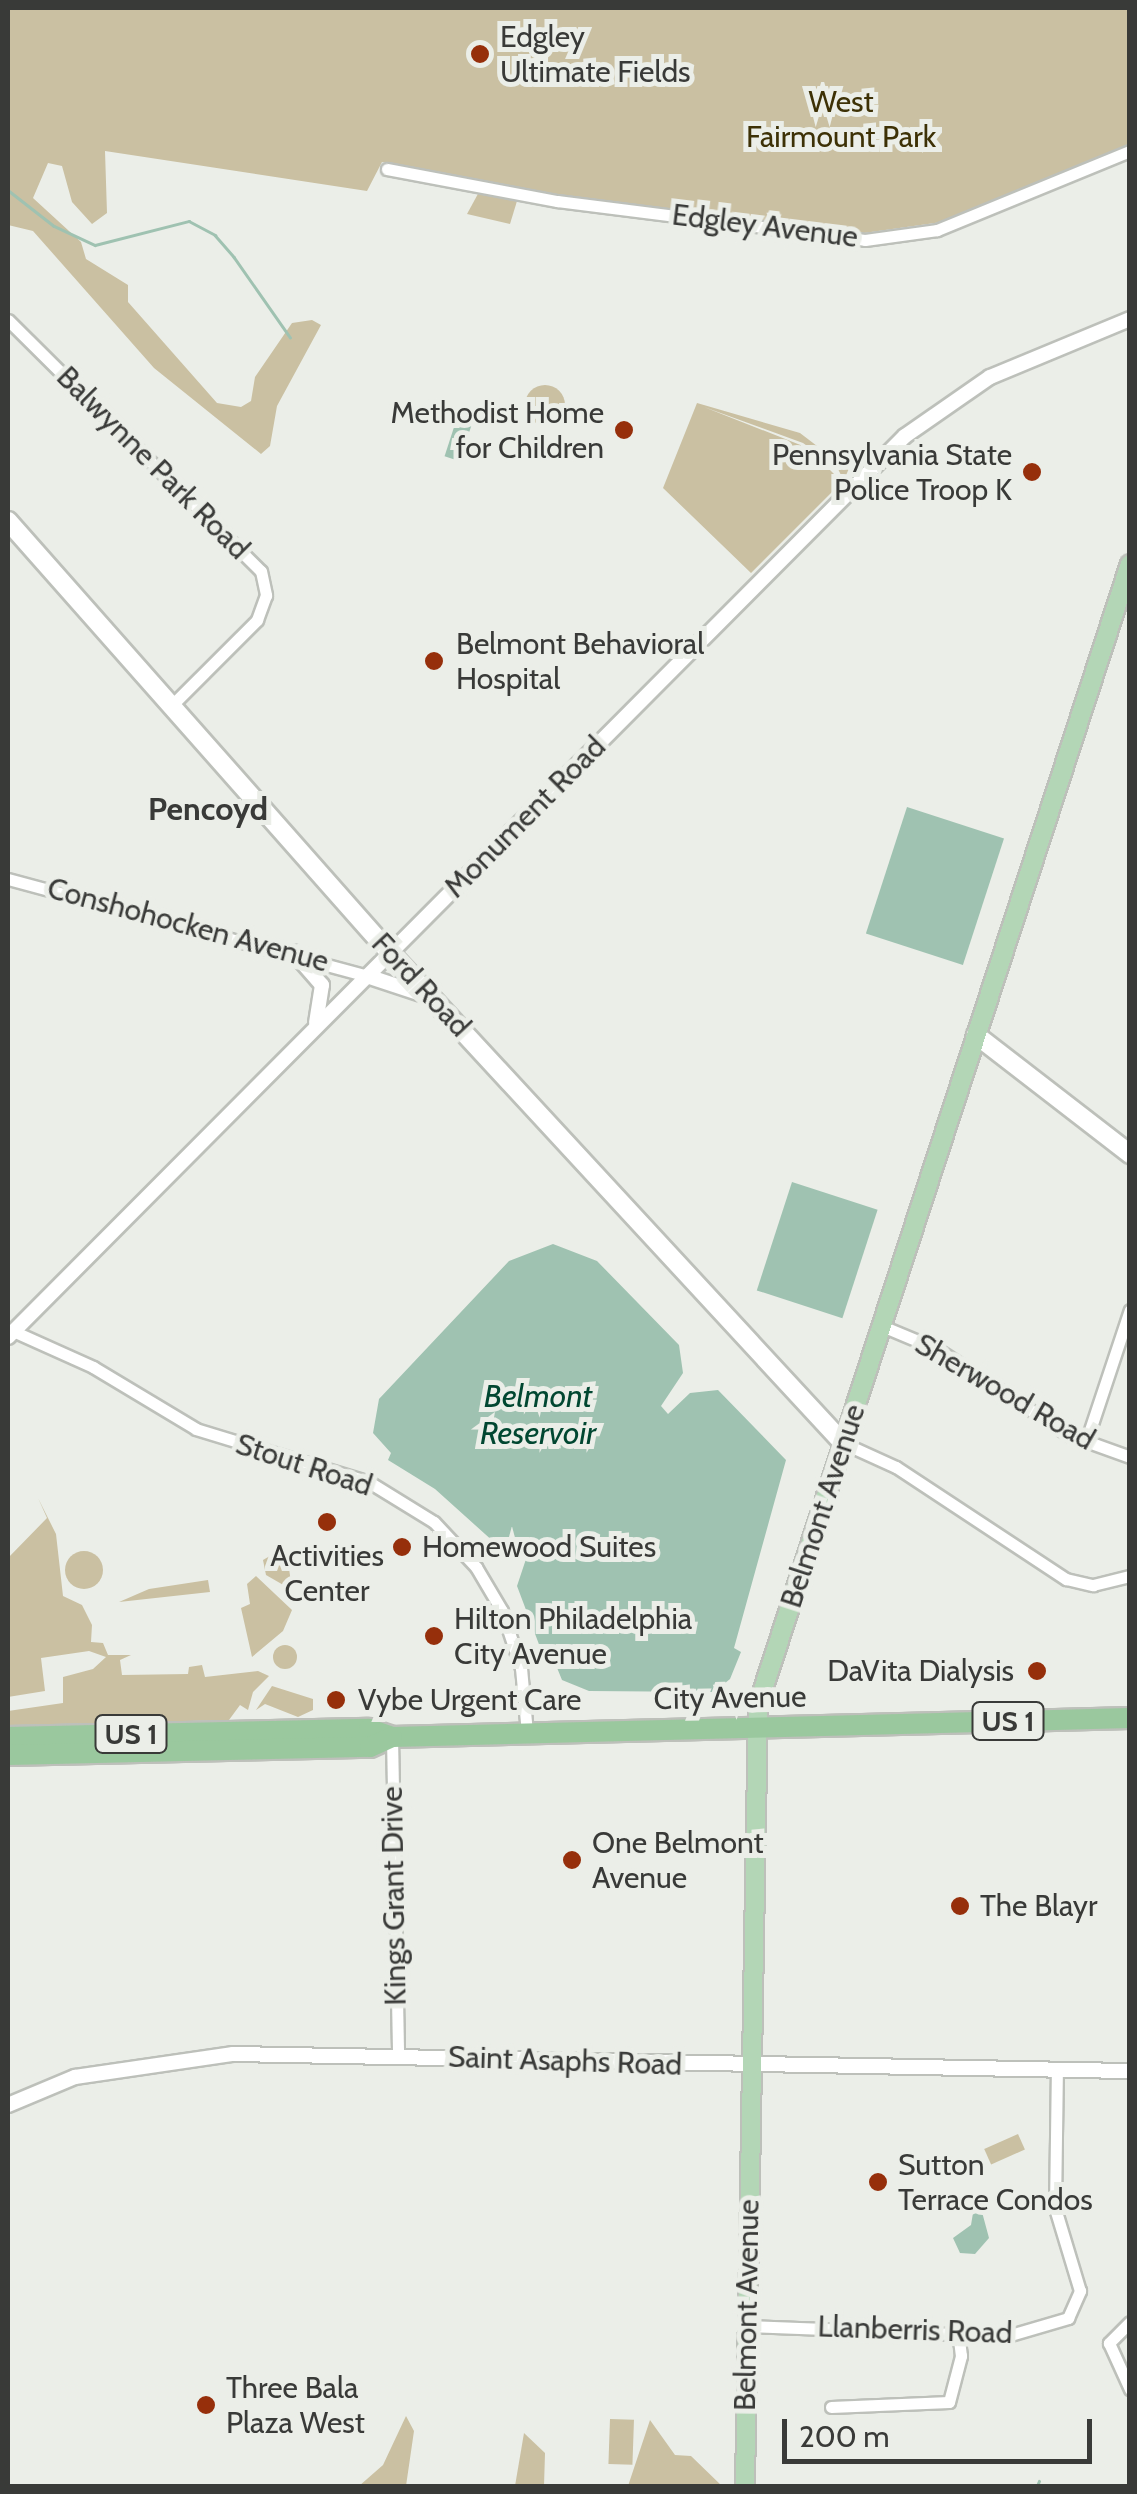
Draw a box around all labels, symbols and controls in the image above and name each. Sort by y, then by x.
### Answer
place label: Edgley Ultimate Fields [500,19,690,90]
marker: Edgley Ultimate Fields [469,43,491,65]
park label: West Fairmount Park [746,84,936,154]
street label: Edgley Avenue [670,197,860,255]
street label: Balwynne Park Road [49,359,257,567]
place label: Methodist Home for Children [391,395,604,466]
marker: Methodist Home for Children [613,419,635,441]
place label: Pennsylvania State Police Troop K [772,437,1012,508]
marker: Pennsylvania State Police Troop K [1021,461,1043,483]
place label: Belmont Behavioral Hospital [456,626,704,696]
marker: Belmont Behavioral Hospital [421,648,447,674]
street label: Monument Road [437,729,613,905]
district label: Pencoyd [148,790,268,828]
street label: Conshohocken Avenue [43,870,333,980]
street label: Ford Road [364,926,478,1044]
street label: Sherwood Road [909,1326,1101,1458]
water label: Belmont Reservoir [480,1378,596,1453]
street label: Belmont Avenue [773,1400,873,1612]
street label: Stout Road [231,1426,377,1504]
marker: Activities Center [316,1511,338,1533]
place label: Homewood Suites [422,1529,656,1565]
marker: Homewood Suites [391,1536,413,1558]
place label: Activities Center [270,1538,384,1608]
place label: Hilton Philadelphia City Avenue [454,1601,692,1672]
marker: Hilton Philadelphia City Avenue [423,1625,445,1647]
place label: DaVita Dialysis [827,1653,1014,1689]
marker: DaVita Dialysis [1024,1658,1050,1684]
street label: City Avenue [653,1679,807,1717]
place label: Vybe Urgent Care [358,1682,581,1718]
marker: Vybe Urgent Care [323,1687,349,1713]
road number: US 1 [970,1698,1046,1744]
road number: US 1 [94,1711,168,1757]
street label: Kings Grant Drive [374,1786,414,2006]
place label: One Belmont Avenue [592,1825,764,1896]
marker: One Belmont Avenue [561,1849,583,1871]
place label: The Blayr [980,1888,1097,1924]
marker: The Blayr [949,1895,971,1917]
street label: Saint Asaphs Road [447,2039,683,2083]
place label: Sutton Terrace Condos [898,2147,1093,2218]
marker: Sutton Terrace Condos [867,2171,889,2193]
street label: Belmont Avenue [727,2199,767,2411]
street label: Llanberris Road [817,2309,1013,2351]
place label: Three Bala Plaza West [226,2370,365,2440]
marker: Three Bala Plaza West [195,2394,217,2416]
scale bar [787,2399,1097,2461]
text: 200 m [799,2418,890,2455]

